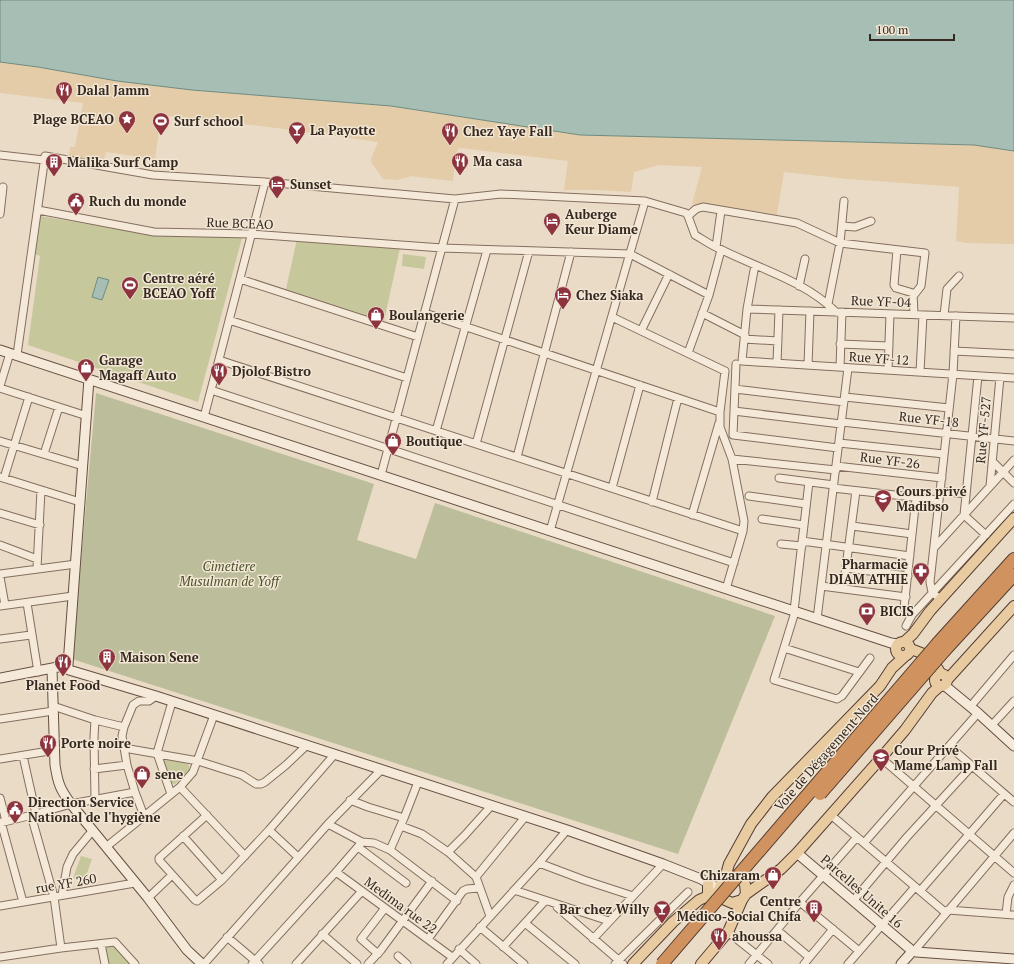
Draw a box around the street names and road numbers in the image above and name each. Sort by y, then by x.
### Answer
street label: Rue BCEAO [206,213,274,233]
street label: Rue YF-04 [851,291,911,311]
street label: Rue YF-12 [848,347,910,369]
street label: Rue YF-527 [971,396,995,464]
street label: Rue YF-18 [898,407,960,431]
street label: Rue YF-26 [859,447,921,473]
street label: Voie de Dégagement Nord [770,689,882,815]
street label: Parcelles Unite 16 [817,850,907,932]
street label: rue YF 260 [34,869,98,897]
street label: Medima rue 22 [361,872,441,938]

